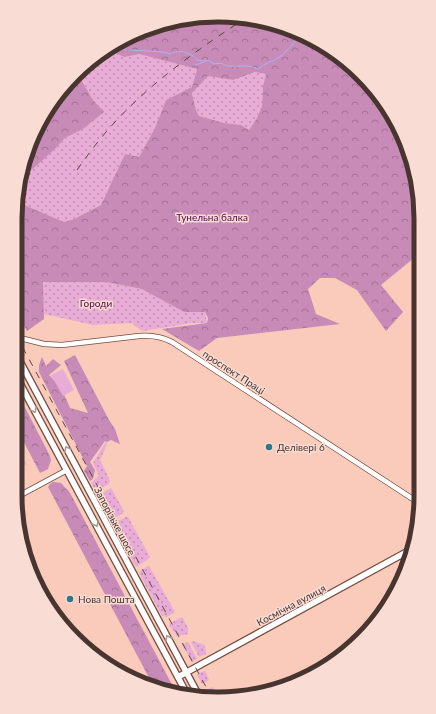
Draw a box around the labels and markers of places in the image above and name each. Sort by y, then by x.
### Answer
place label: Делівері 6 [277,441,325,453]
marker: Делівері 6 [264,442,274,452]
place label: Нова Пошта [78,593,135,605]
marker: Нова Пошта [65,594,75,604]

